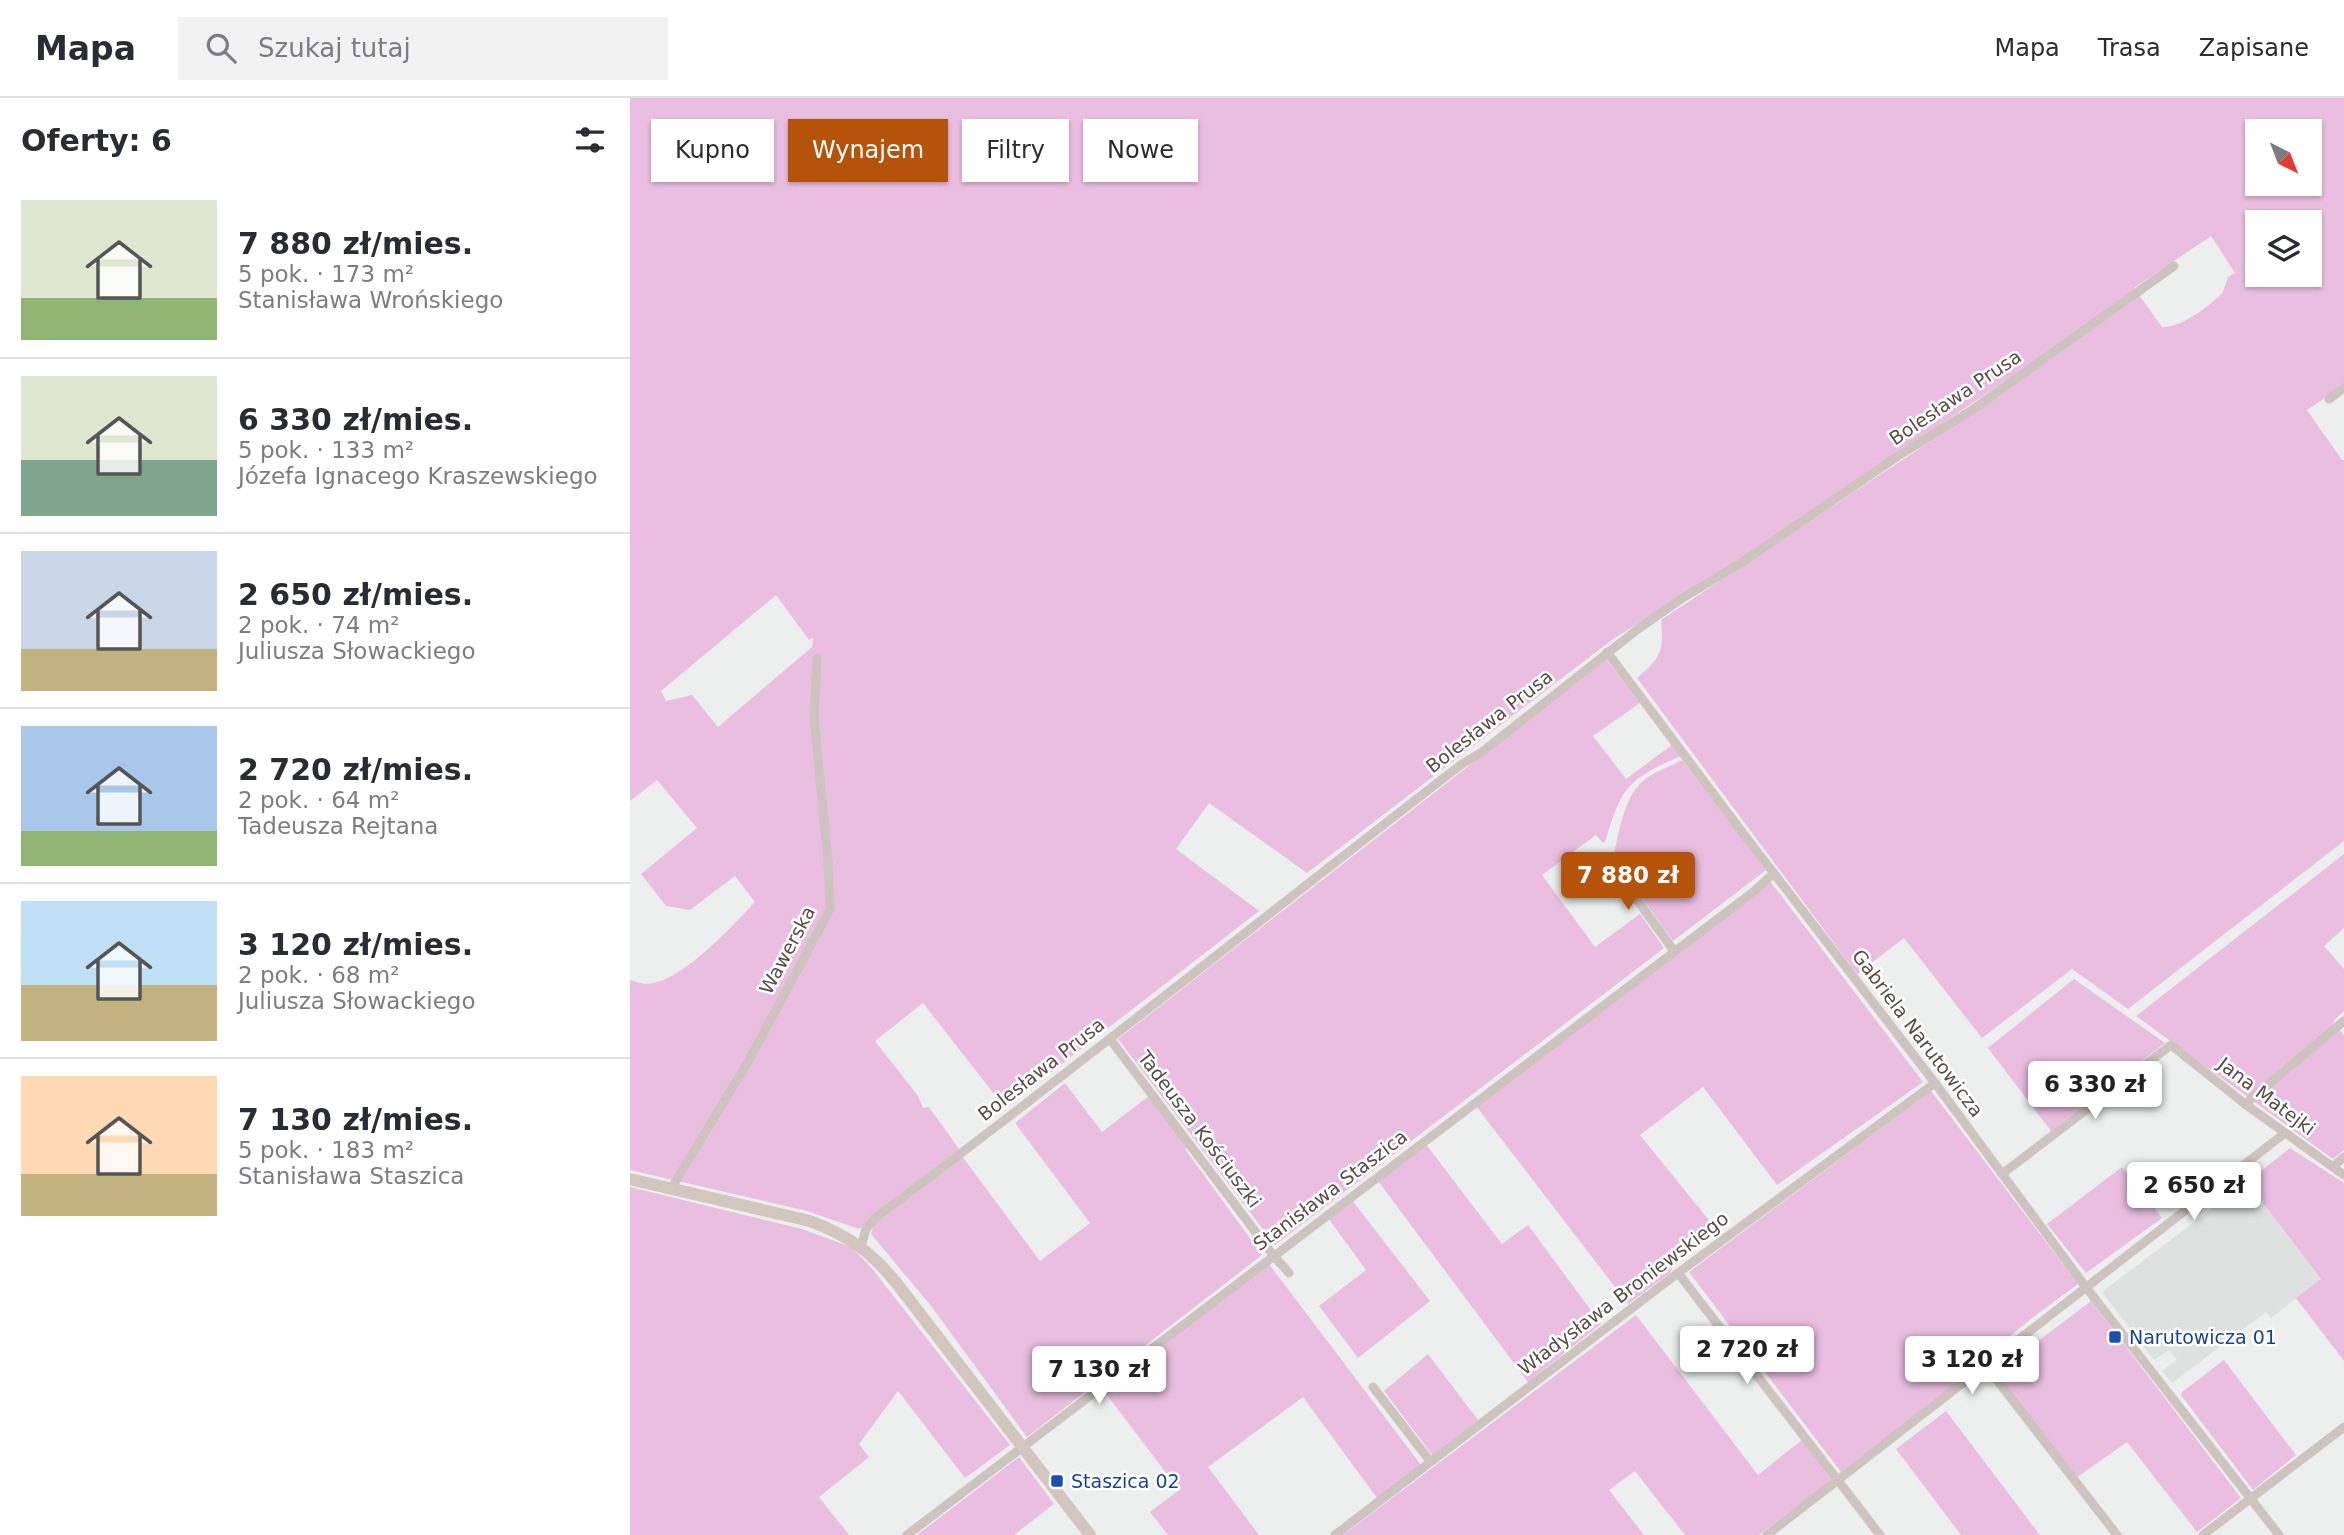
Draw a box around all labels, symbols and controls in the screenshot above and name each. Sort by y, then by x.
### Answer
search box [178,17,668,80]
text: Mapa [35,29,136,68]
icon: search [202,29,240,67]
text: Szukaj tutaj [258,33,411,63]
text: Mapa [1994,34,2060,62]
text: Trasa [2098,34,2161,62]
text: Zapisane [2199,34,2309,62]
chip: Kupno [651,119,774,182]
chip: Wynajem [788,119,948,182]
chip: Filtry [962,119,1069,182]
chip: Nowe [1083,119,1198,182]
north arrow [2245,119,2322,196]
map controls [2245,119,2322,287]
icon: filters [571,121,609,159]
text: Oferty: 6 [21,123,172,158]
button: layers [2245,210,2322,287]
text: 7 880 zł/mies. [238,226,473,261]
icon: home [77,228,161,312]
text: 5 pok. · 173 m² [238,261,414,287]
text: Stanisława Wrońskiego [238,287,503,313]
street label: Bolesława Prusa [1885,345,2025,449]
text: 6 330 zł/mies. [238,402,473,437]
icon: home [77,404,161,488]
text: 5 pok. · 133 m² [238,437,414,463]
text: Józefa Ignacego Kraszewskiego [238,463,598,489]
text: 2 650 zł/mies. [238,577,473,612]
icon: home [77,579,161,663]
text: 2 pok. · 74 m² [238,612,399,638]
text: Juliusza Słowackiego [238,638,475,664]
street label: Bolesława Prusa [1421,665,1557,777]
text: 2 720 zł/mies. [238,752,473,787]
icon: home [77,754,161,838]
text: 2 pok. · 64 m² [238,787,399,813]
text: Tadeusza Rejtana [238,813,438,839]
pin: 7 880 zł [1556,852,1700,912]
text: 7 880 zł [1577,862,1679,888]
street label: Wawerska [755,902,819,998]
text: 3 120 zł/mies. [238,927,473,962]
icon: home [77,929,161,1013]
street label: Gabriela Narutowicza [1848,945,1988,1121]
text: 2 pok. · 68 m² [238,962,399,988]
text: Juliusza Słowackiego [238,988,475,1014]
street label: Bolesława Prusa [973,1013,1109,1125]
street label: Tadeusza Kościuszki [1133,1046,1266,1212]
street label: Jana Matejki [2213,1052,2320,1140]
pin: 6 330 zł [2023,1062,2167,1121]
text: 6 330 zł [2044,1071,2146,1097]
text: 7 130 zł/mies. [238,1102,473,1137]
icon: home [77,1104,161,1188]
street label: Stanisława Staszica [1249,1125,1411,1255]
text: 5 pok. · 183 m² [238,1137,414,1163]
pin: 2 650 zł [2122,1162,2266,1222]
text: Stanisława Staszica [238,1163,464,1189]
text: 2 650 zł [2143,1172,2245,1198]
street label: Władysława Broniewskiego [1514,1207,1732,1379]
pin: 2 720 zł [1675,1326,1819,1386]
place label: Narutowicza 01 [2129,1326,2277,1348]
marker: Narutowicza 01 [2107,1329,2123,1345]
text: 2 720 zł [1696,1336,1798,1362]
pin: 3 120 zł [1900,1336,2044,1396]
pin: 7 130 zł [1027,1346,1171,1406]
text: 3 120 zł [1921,1346,2023,1372]
text: 7 130 zł [1048,1356,1150,1382]
place label: Staszica 02 [1071,1470,1180,1492]
marker: Staszica 02 [1049,1473,1065,1489]

